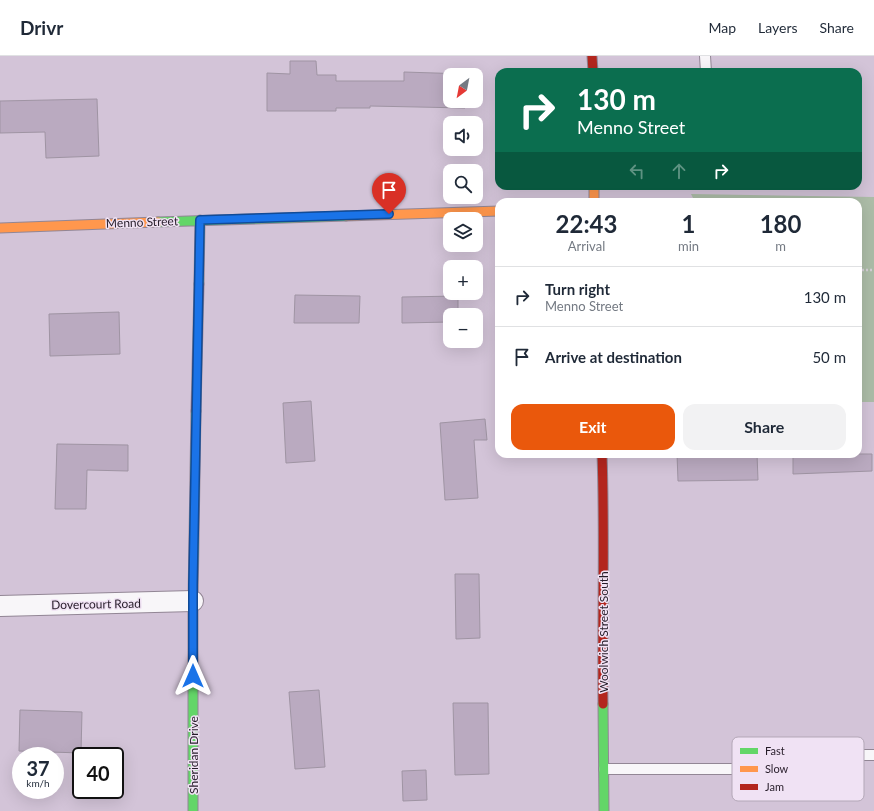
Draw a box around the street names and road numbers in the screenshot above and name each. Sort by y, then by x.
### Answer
street label: Menno Street [106,213,179,231]
street label: Woolwich Street South [596,571,611,693]
street label: Dovercourt Road [51,596,141,612]
street label: Sheridan Drive [186,716,201,794]

